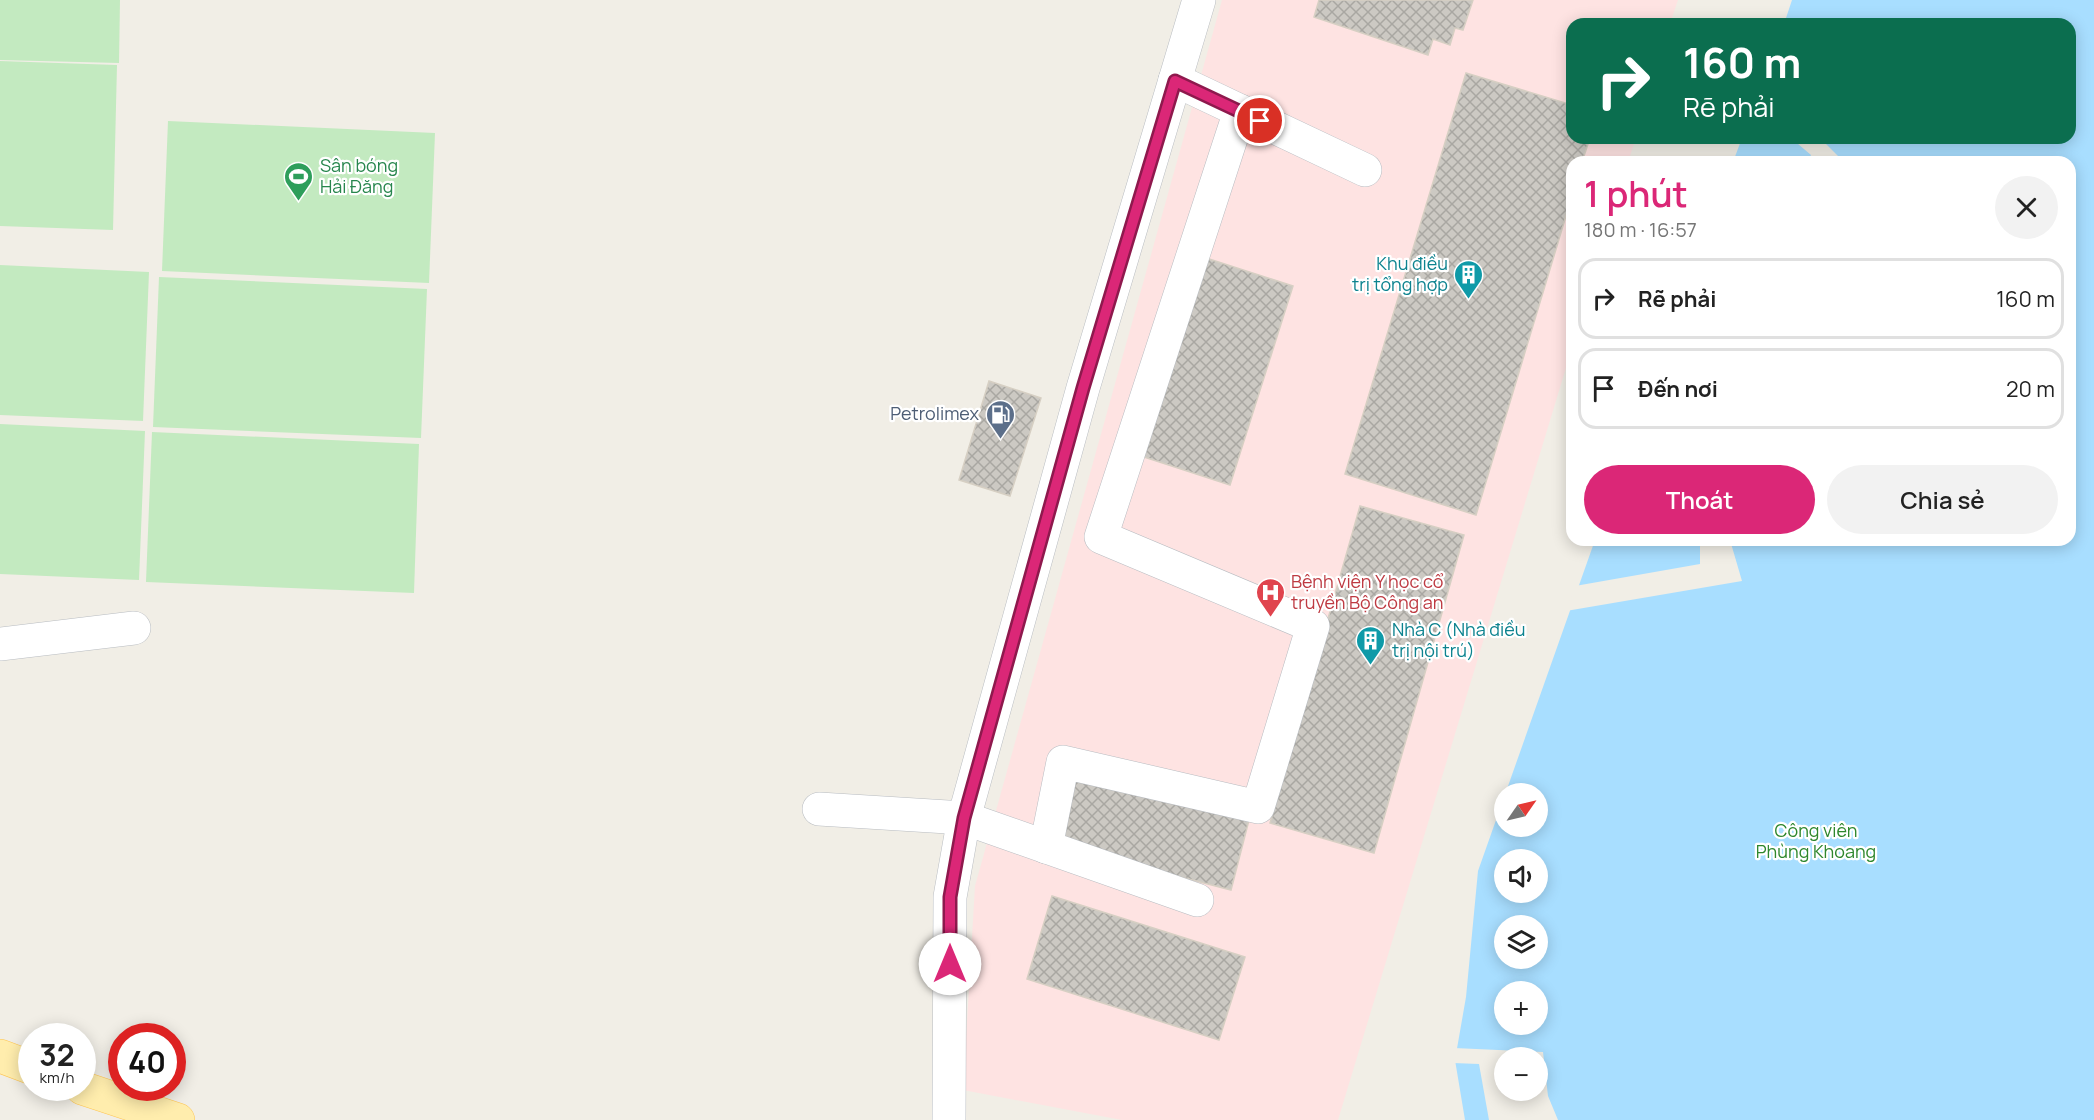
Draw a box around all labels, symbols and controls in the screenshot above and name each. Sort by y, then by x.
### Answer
text: 160 m [1683,33,1801,91]
icon: right [1584,42,1662,120]
text: Rẽ phải [1683,88,1775,125]
pin [1234,95,1285,146]
icon: arrive [1243,104,1276,137]
place label: Sân bóng Hải Đăng [320,153,398,198]
sports icon: Sân bóng Hải Đăng [283,160,315,202]
text: 1 phút [1584,169,1688,218]
button: close [1995,176,2058,239]
text: 180 m · 16:57 [1584,216,1697,243]
place label: Khu điều trị tổng hợp [1352,251,1448,296]
building icon: Khu điều trị tổng hợp [1453,258,1485,300]
icon: right [1587,282,1620,315]
text: Rẽ phải [1638,284,1716,314]
text: 160 m [1996,284,2055,314]
icon: arrive [1587,372,1620,405]
text: Đến nơi [1638,374,1718,404]
text: 20 m [2006,374,2055,404]
fuel station icon: Petrolimex [984,398,1016,440]
place label: Petrolimex [890,401,980,425]
button: Thoát [1584,465,1815,534]
button: Chia sẻ [1827,465,2058,534]
place label: Bệnh viện Y học cổ truyền Bộ Công an [1291,569,1444,614]
hospital icon: Bệnh viện Y học cổ truyền Bộ Công an [1254,576,1286,618]
place label: Nhà C (Nhà điều trị nội trú) [1392,617,1525,662]
building icon: Nhà C (Nhà điều trị nội trú) [1355,624,1387,666]
north arrow [1494,783,1548,837]
map controls [1494,783,1548,1101]
park label: Công viên Phùng Khoang [1756,818,1876,863]
button: sound [1494,849,1548,903]
button: layers [1494,915,1548,969]
position arrow [918,932,982,996]
button: + [1494,981,1548,1035]
speed limit sign: 40 [108,1023,186,1101]
text: 32 [39,1034,75,1075]
button: − [1494,1047,1548,1101]
text: km/h [40,1067,74,1088]

